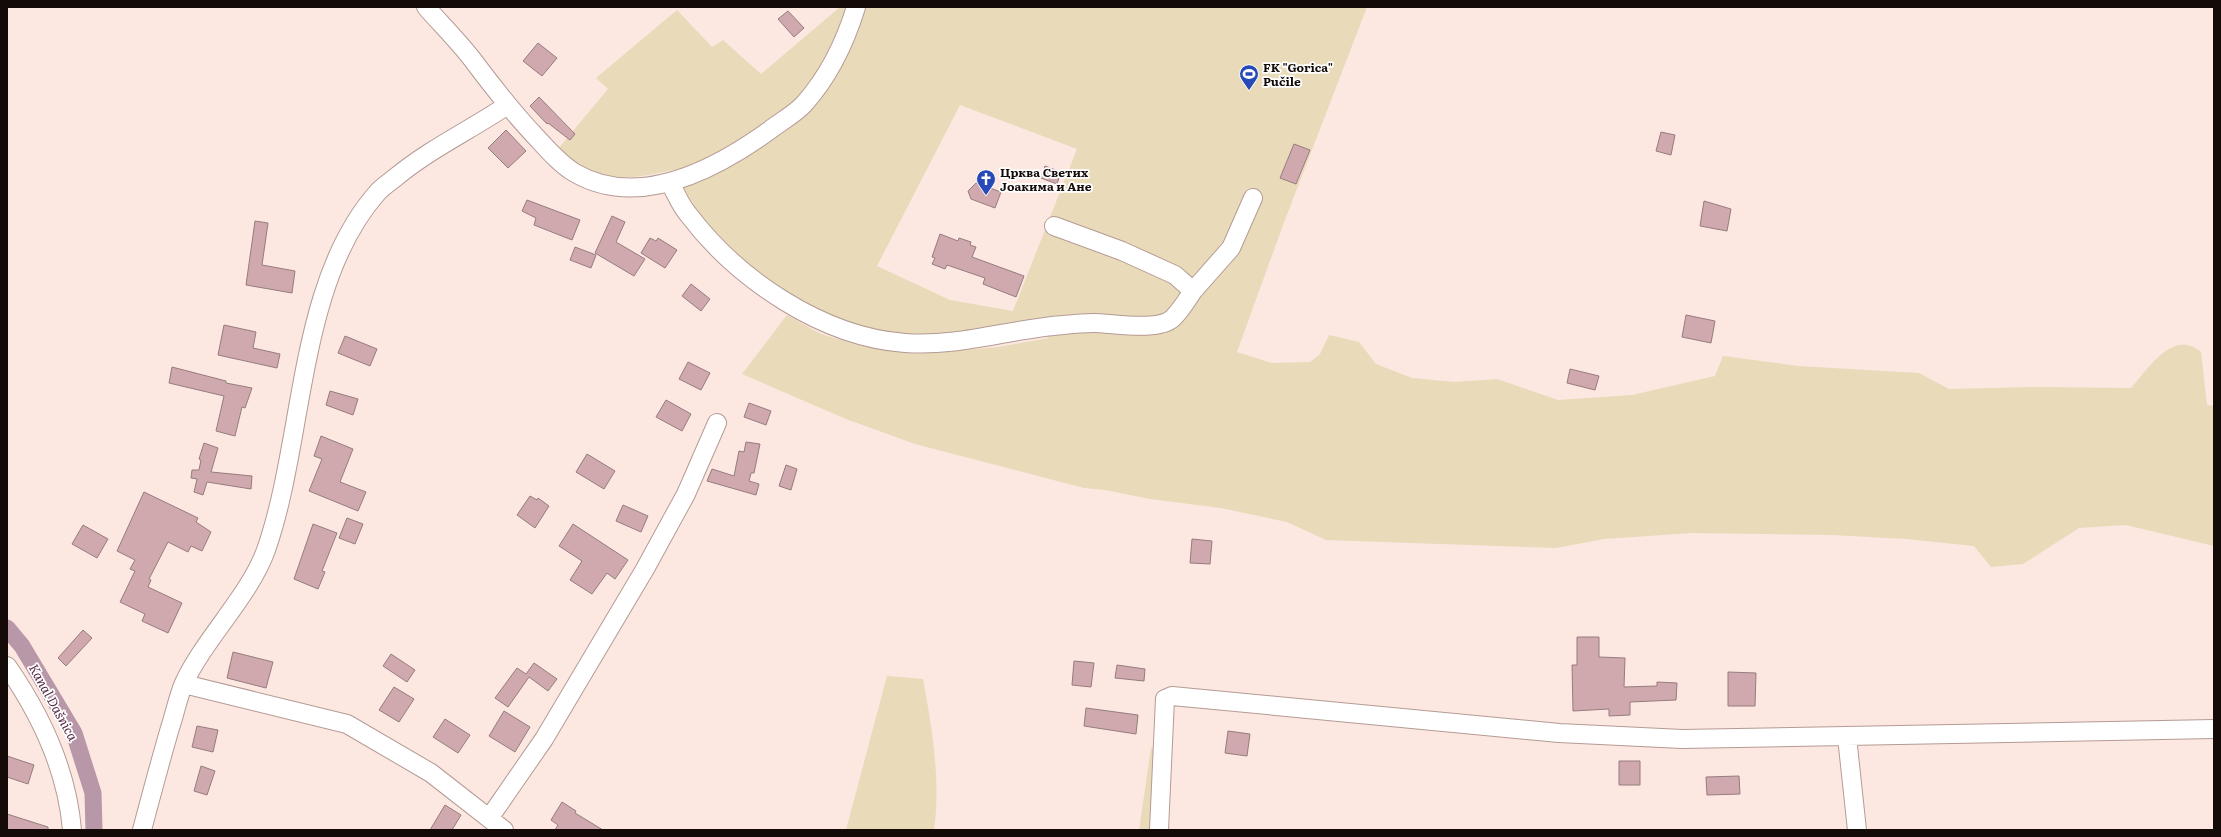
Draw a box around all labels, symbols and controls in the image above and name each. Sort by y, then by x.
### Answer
place label: FK "Gorica" Pučile [1263,58,1333,90]
sports icon: FK "Gorica" Pučile [1238,63,1260,91]
place label: Црква Светих Јоакима и Ане [1000,163,1092,195]
church icon: Црква Светих Јоакима и Ане [975,168,997,196]
water label: Kanal Dašnica [25,660,83,744]

